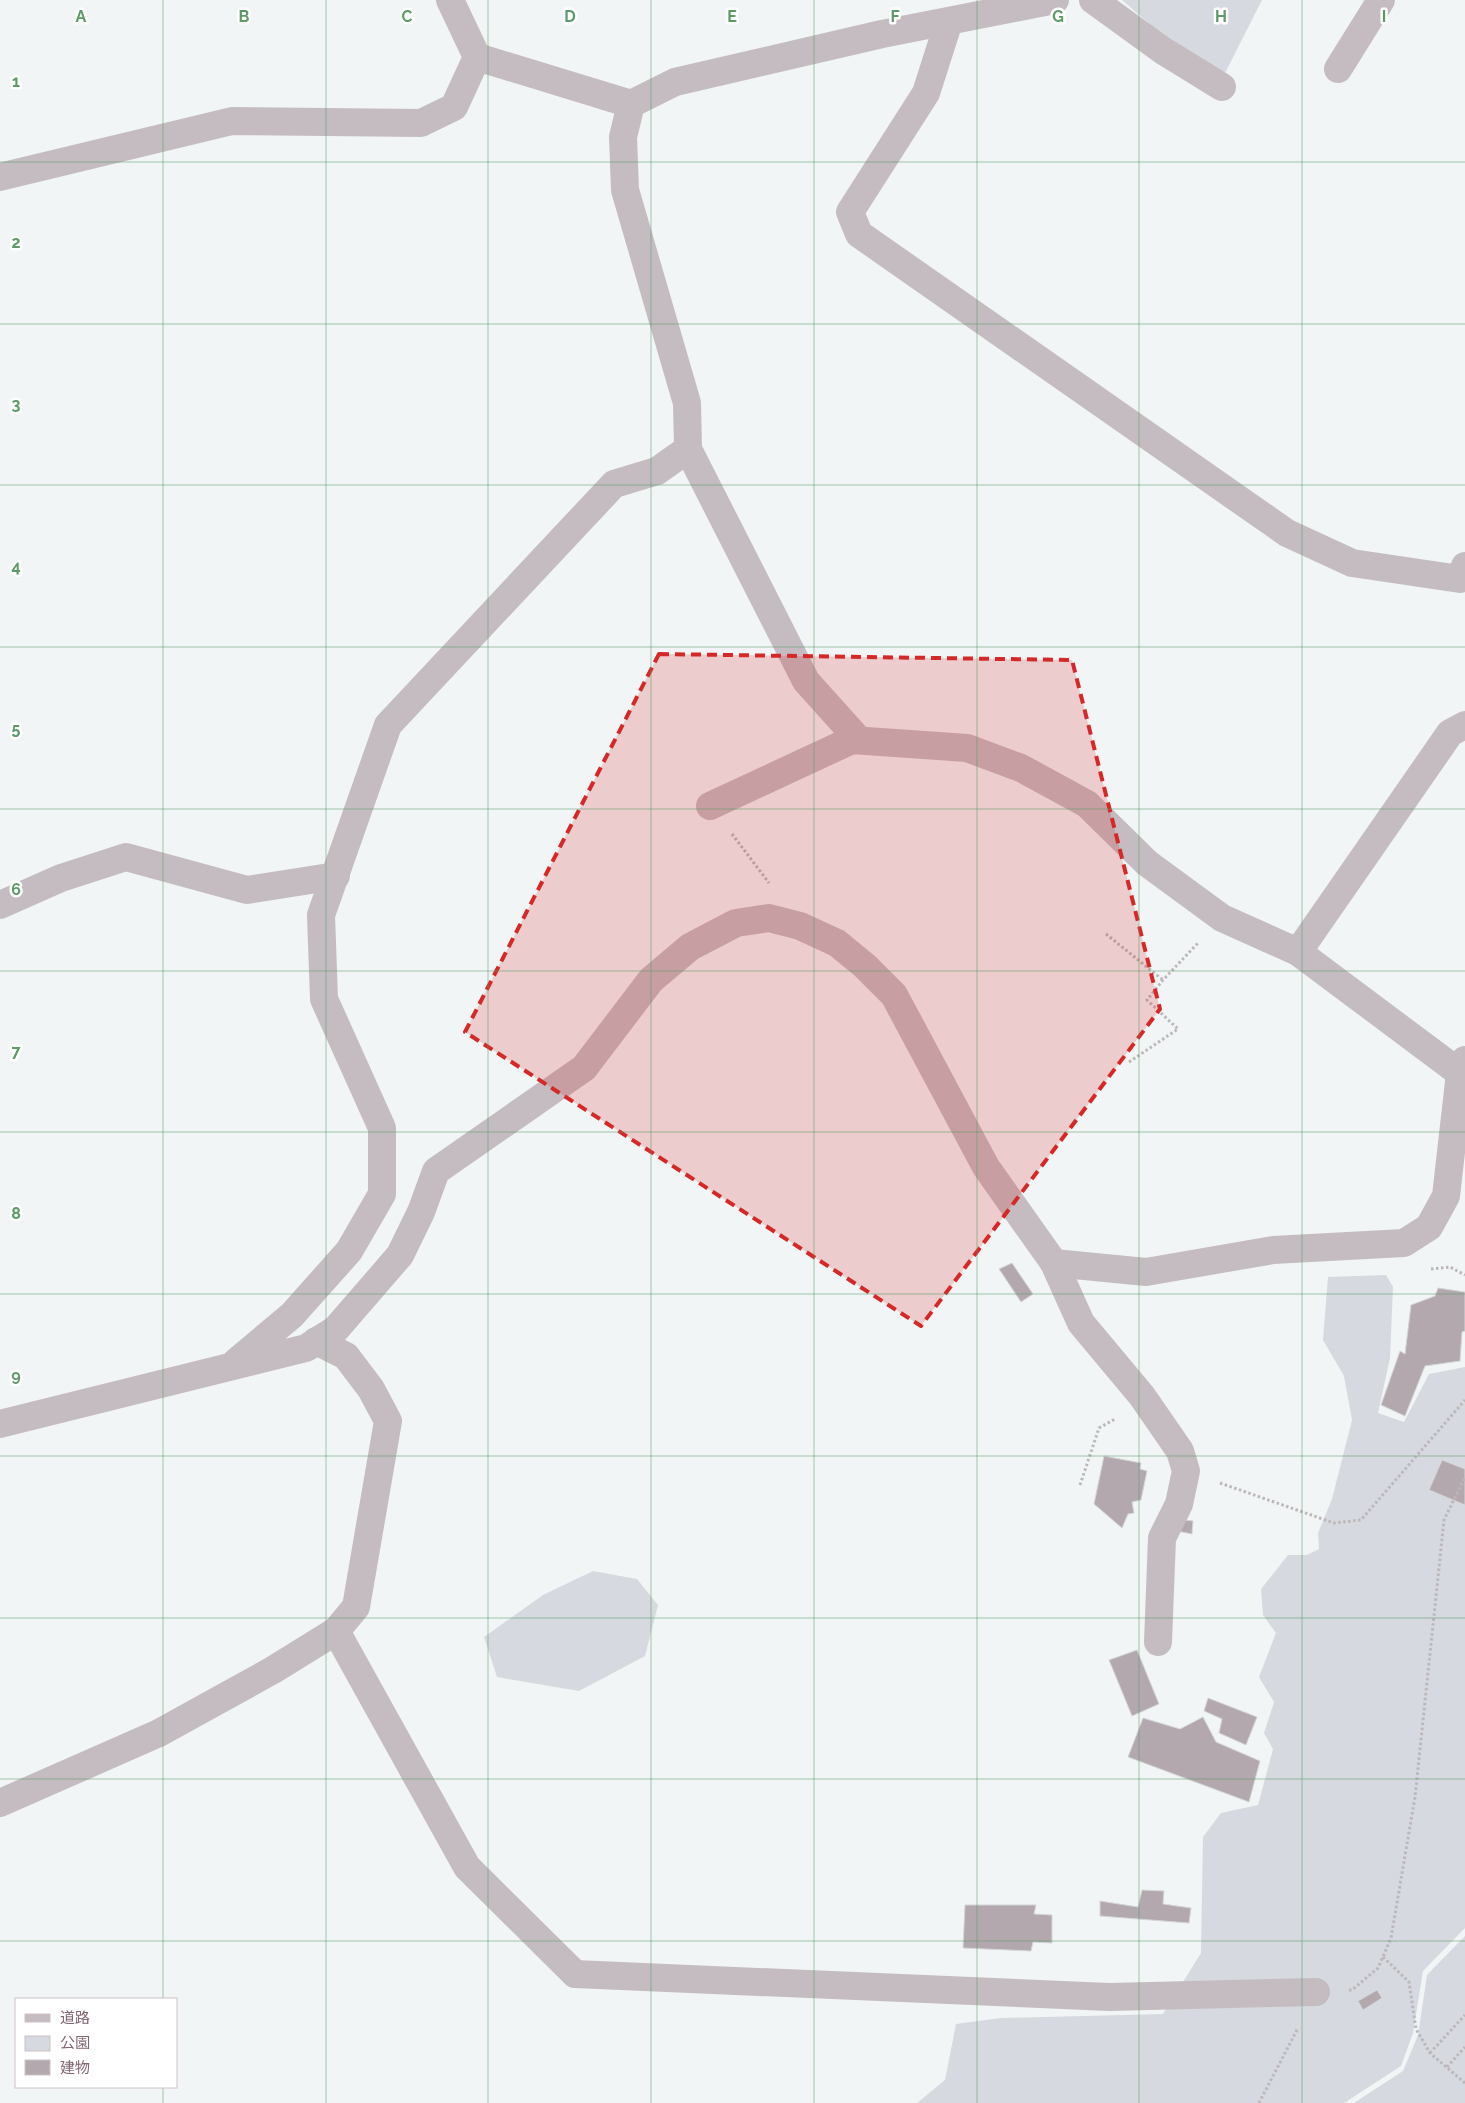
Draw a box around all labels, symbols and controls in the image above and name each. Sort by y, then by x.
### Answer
text: A [76,7,87,26]
text: B [239,7,250,26]
text: C [402,7,413,26]
text: D [564,7,576,26]
text: E [727,7,737,26]
text: F [890,7,900,26]
text: G [1052,7,1064,26]
text: H [1215,7,1227,26]
text: I [1382,7,1386,26]
text: 1 [12,72,20,91]
text: 2 [11,233,21,252]
text: 3 [12,395,21,414]
text: 4 [11,557,21,576]
text: 5 [12,719,21,738]
text: 6 [11,880,21,899]
text: 7 [12,1042,21,1061]
text: 8 [11,1204,21,1223]
text: 9 [11,1366,21,1385]
legend [15,1998,178,2088]
text: 道路 [60,2009,90,2027]
text: 公園 [60,2034,90,2052]
text: 建物 [60,2059,90,2077]

